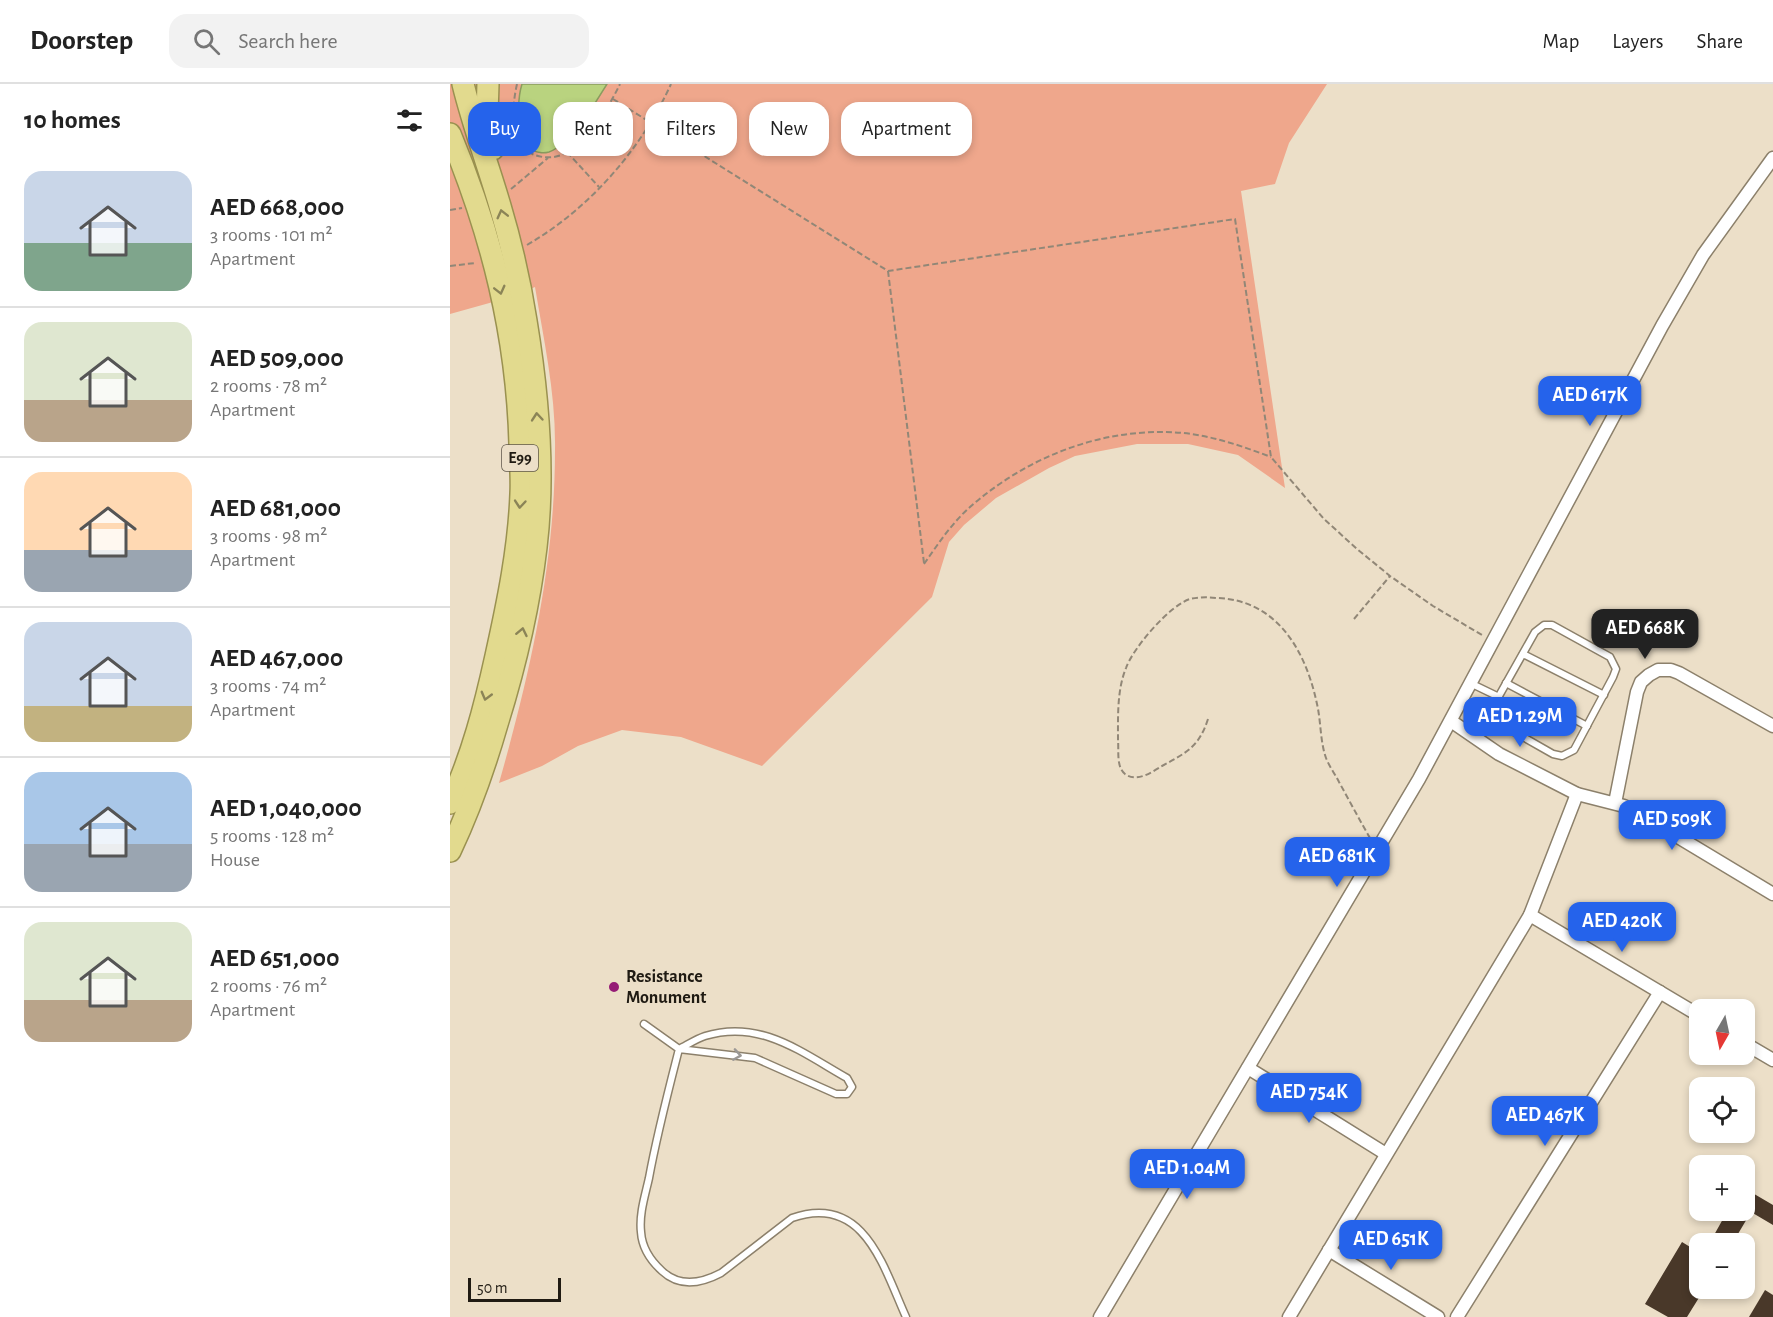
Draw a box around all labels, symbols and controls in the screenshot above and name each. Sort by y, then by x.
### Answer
search box [169,14,589,68]
icon: search [190,25,223,58]
text: Doorstep [30,27,133,55]
text: Search here [238,30,338,52]
text: Map [1543,31,1579,52]
text: Layers [1612,31,1663,52]
text: Share [1696,31,1743,52]
chip: Buy [468,102,541,156]
chip: Rent [553,102,633,156]
chip: Filters [645,102,737,156]
chip: New [749,102,829,156]
chip: Apartment [841,102,972,156]
icon: filters [393,104,426,137]
text: 10 homes [24,107,121,133]
text: AED 668,000 [210,194,344,220]
icon: home [72,195,144,267]
one-way arrow [497,210,509,220]
text: 3 rooms · 101 m² [210,225,333,245]
text: Apartment [210,249,295,269]
one-way arrow [493,284,506,294]
text: AED 509,000 [210,345,344,371]
icon: home [72,346,144,418]
text: 2 rooms · 78 m² [210,376,327,396]
pin: AED 617K [1528,376,1652,427]
text: AED 617K [1552,385,1628,405]
text: Apartment [210,400,295,420]
one-way arrow [531,412,544,421]
road number: E99 [502,445,538,471]
text: AED 681,000 [210,495,341,521]
icon: home [72,496,144,568]
one-way arrow [514,499,527,508]
text: 3 rooms · 98 m² [210,526,327,546]
text: Apartment [210,550,295,570]
pin: AED 668K [1583,609,1707,660]
text: AED 668K [1605,618,1685,638]
one-way arrow [515,627,528,637]
text: AED 467,000 [210,645,343,671]
icon: home [72,646,144,718]
text: 3 rooms · 74 m² [210,676,326,696]
one-way arrow [481,690,493,700]
pin: AED 1.29M [1451,697,1589,748]
text: Apartment [210,700,295,720]
text: AED 1.29M [1477,706,1563,726]
text: AED 1,040,000 [210,795,362,821]
icon: home [72,796,144,868]
pin: AED 509K [1610,800,1734,851]
text: AED 509K [1633,809,1711,829]
text: 5 rooms · 128 m² [210,826,334,846]
pin: AED 681K [1275,837,1399,888]
text: AED 681K [1299,846,1375,866]
text: House [210,850,260,870]
pin: AED 420K [1560,902,1684,953]
text: AED 420K [1582,911,1662,931]
text: AED 651,000 [210,945,340,971]
icon: home [72,946,144,1018]
place label: Resistance Monument [626,968,706,1007]
text: 2 rooms · 76 m² [210,976,327,996]
marker: Resistance Monument [607,980,621,994]
north arrow [1689,999,1755,1065]
map controls [1689,999,1755,1299]
text: Apartment [210,1000,295,1020]
one-way arrow [733,1049,742,1061]
pin: AED 754K [1247,1073,1371,1124]
button: locate [1689,1077,1755,1143]
text: AED 754K [1270,1082,1348,1102]
pin: AED 467K [1483,1096,1607,1147]
text: AED 467K [1506,1105,1584,1125]
pin: AED 1.04M [1118,1149,1256,1200]
button: + [1689,1155,1755,1221]
text: AED 1.04M [1144,1158,1230,1178]
pin: AED 651K [1329,1220,1453,1271]
text: AED 651K [1353,1229,1429,1249]
button: − [1689,1233,1755,1299]
scale bar [468,1275,561,1302]
text: 50 m [477,1280,508,1296]

